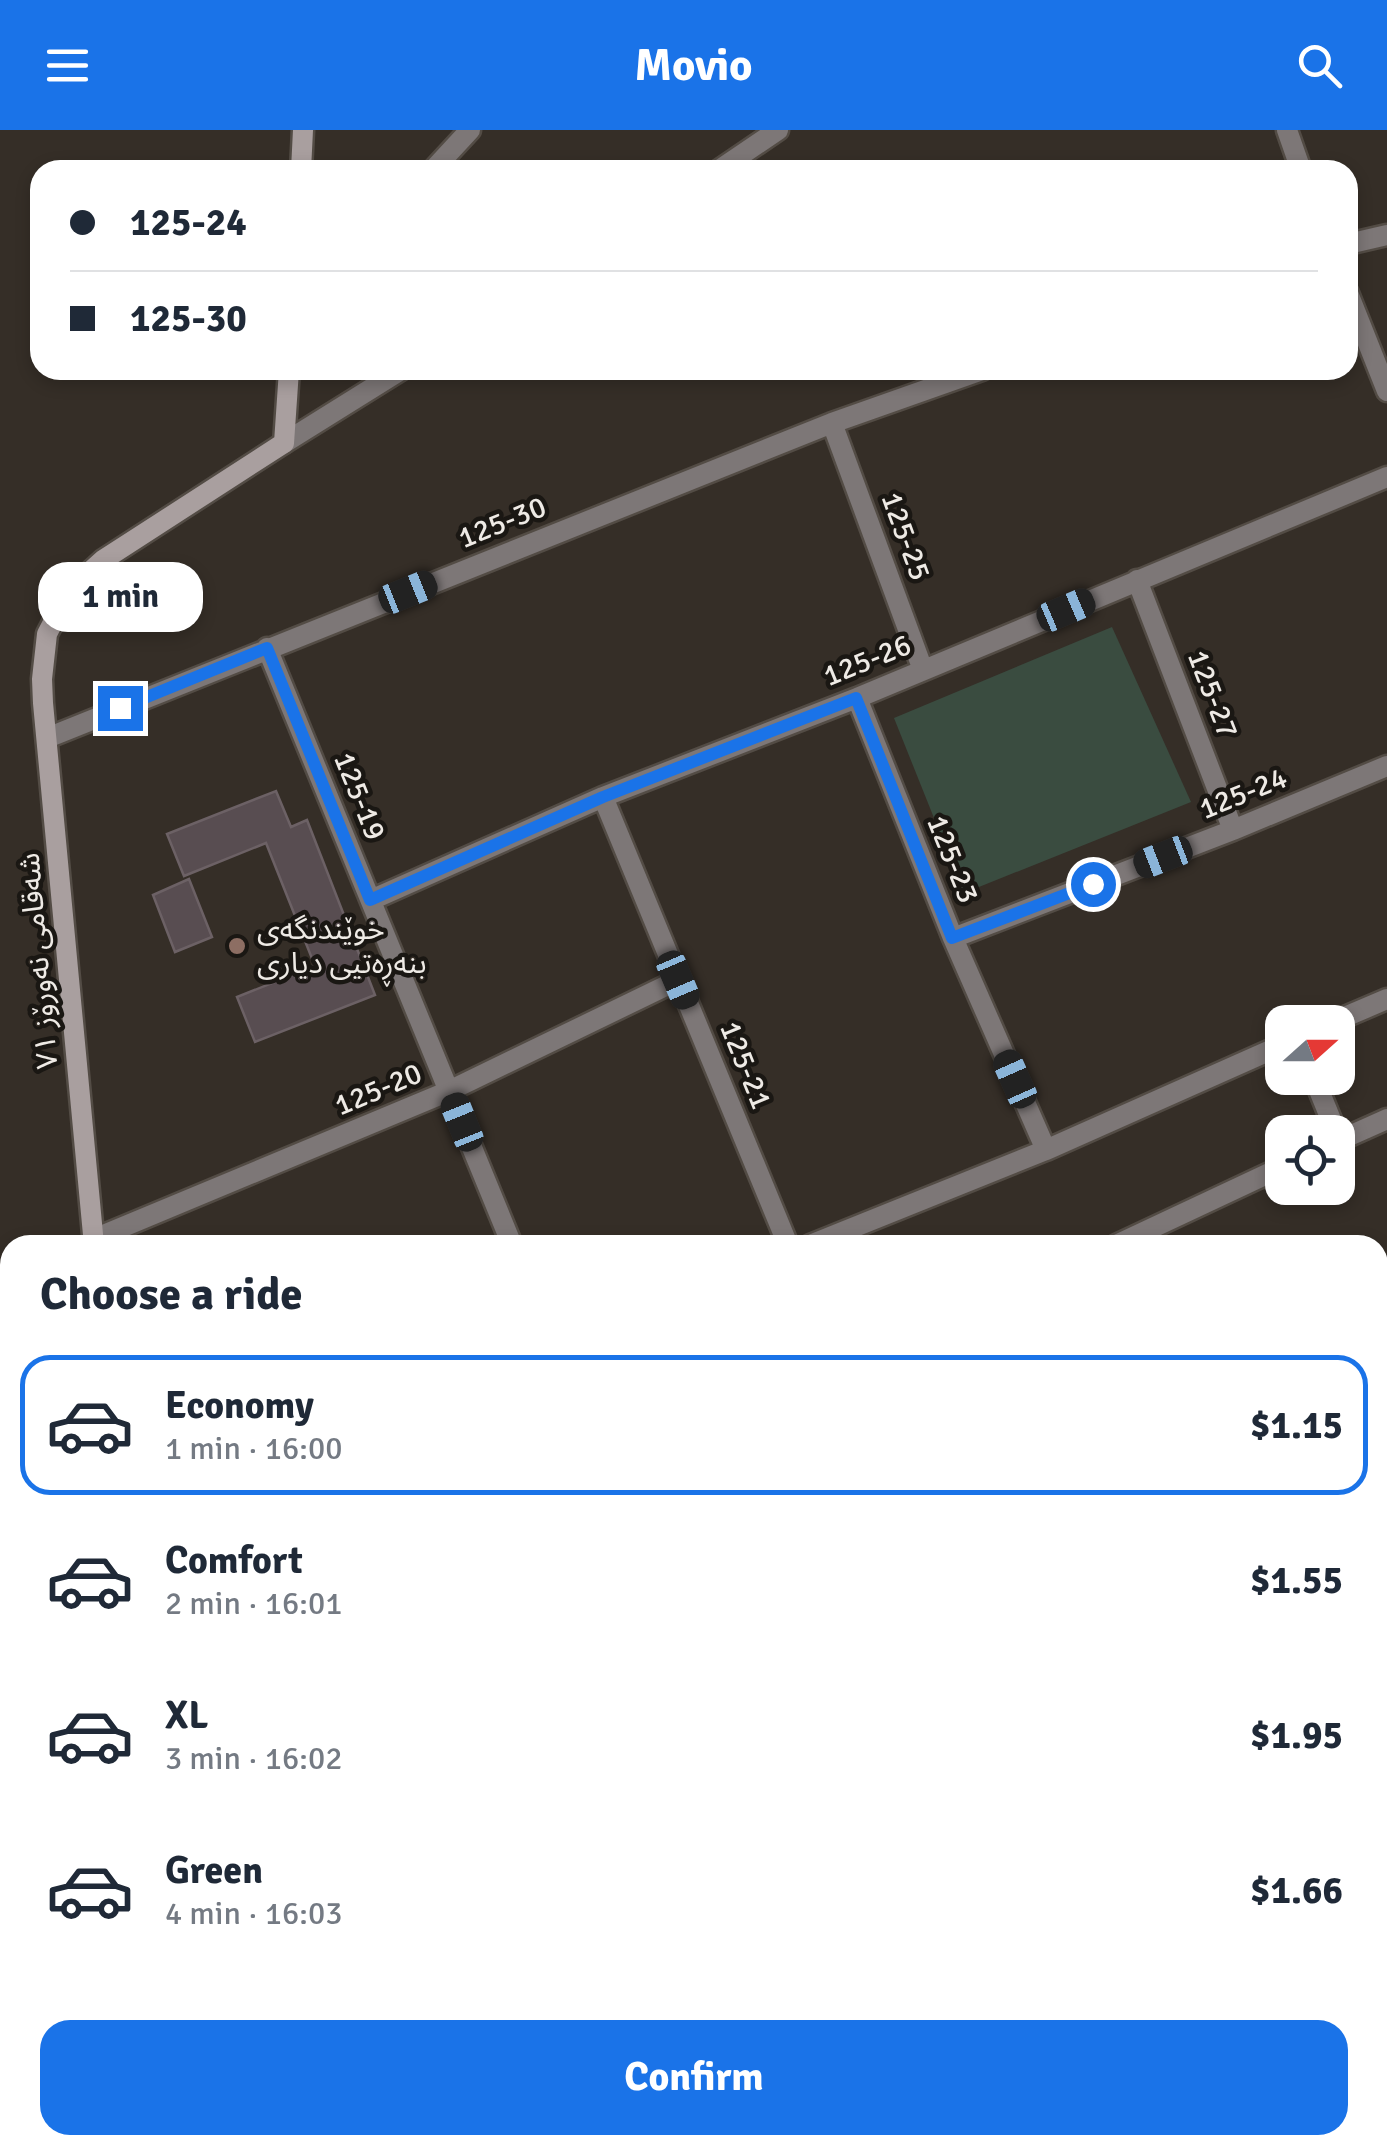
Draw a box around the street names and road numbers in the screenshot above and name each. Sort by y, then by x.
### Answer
street label: 125-25 [872,487,939,585]
street label: 125-30 [453,488,552,557]
street label: 125-26 [818,626,917,695]
street label: 125-27 [1179,645,1246,744]
street label: 125-19 [325,747,394,846]
street label: 125-24 [1194,759,1293,828]
street label: 125-23 [918,810,987,909]
street label: شەقامی نەورۆز ٧١ [11,851,66,1071]
street label: 125-21 [711,1016,780,1115]
street label: 125-20 [329,1055,428,1124]

